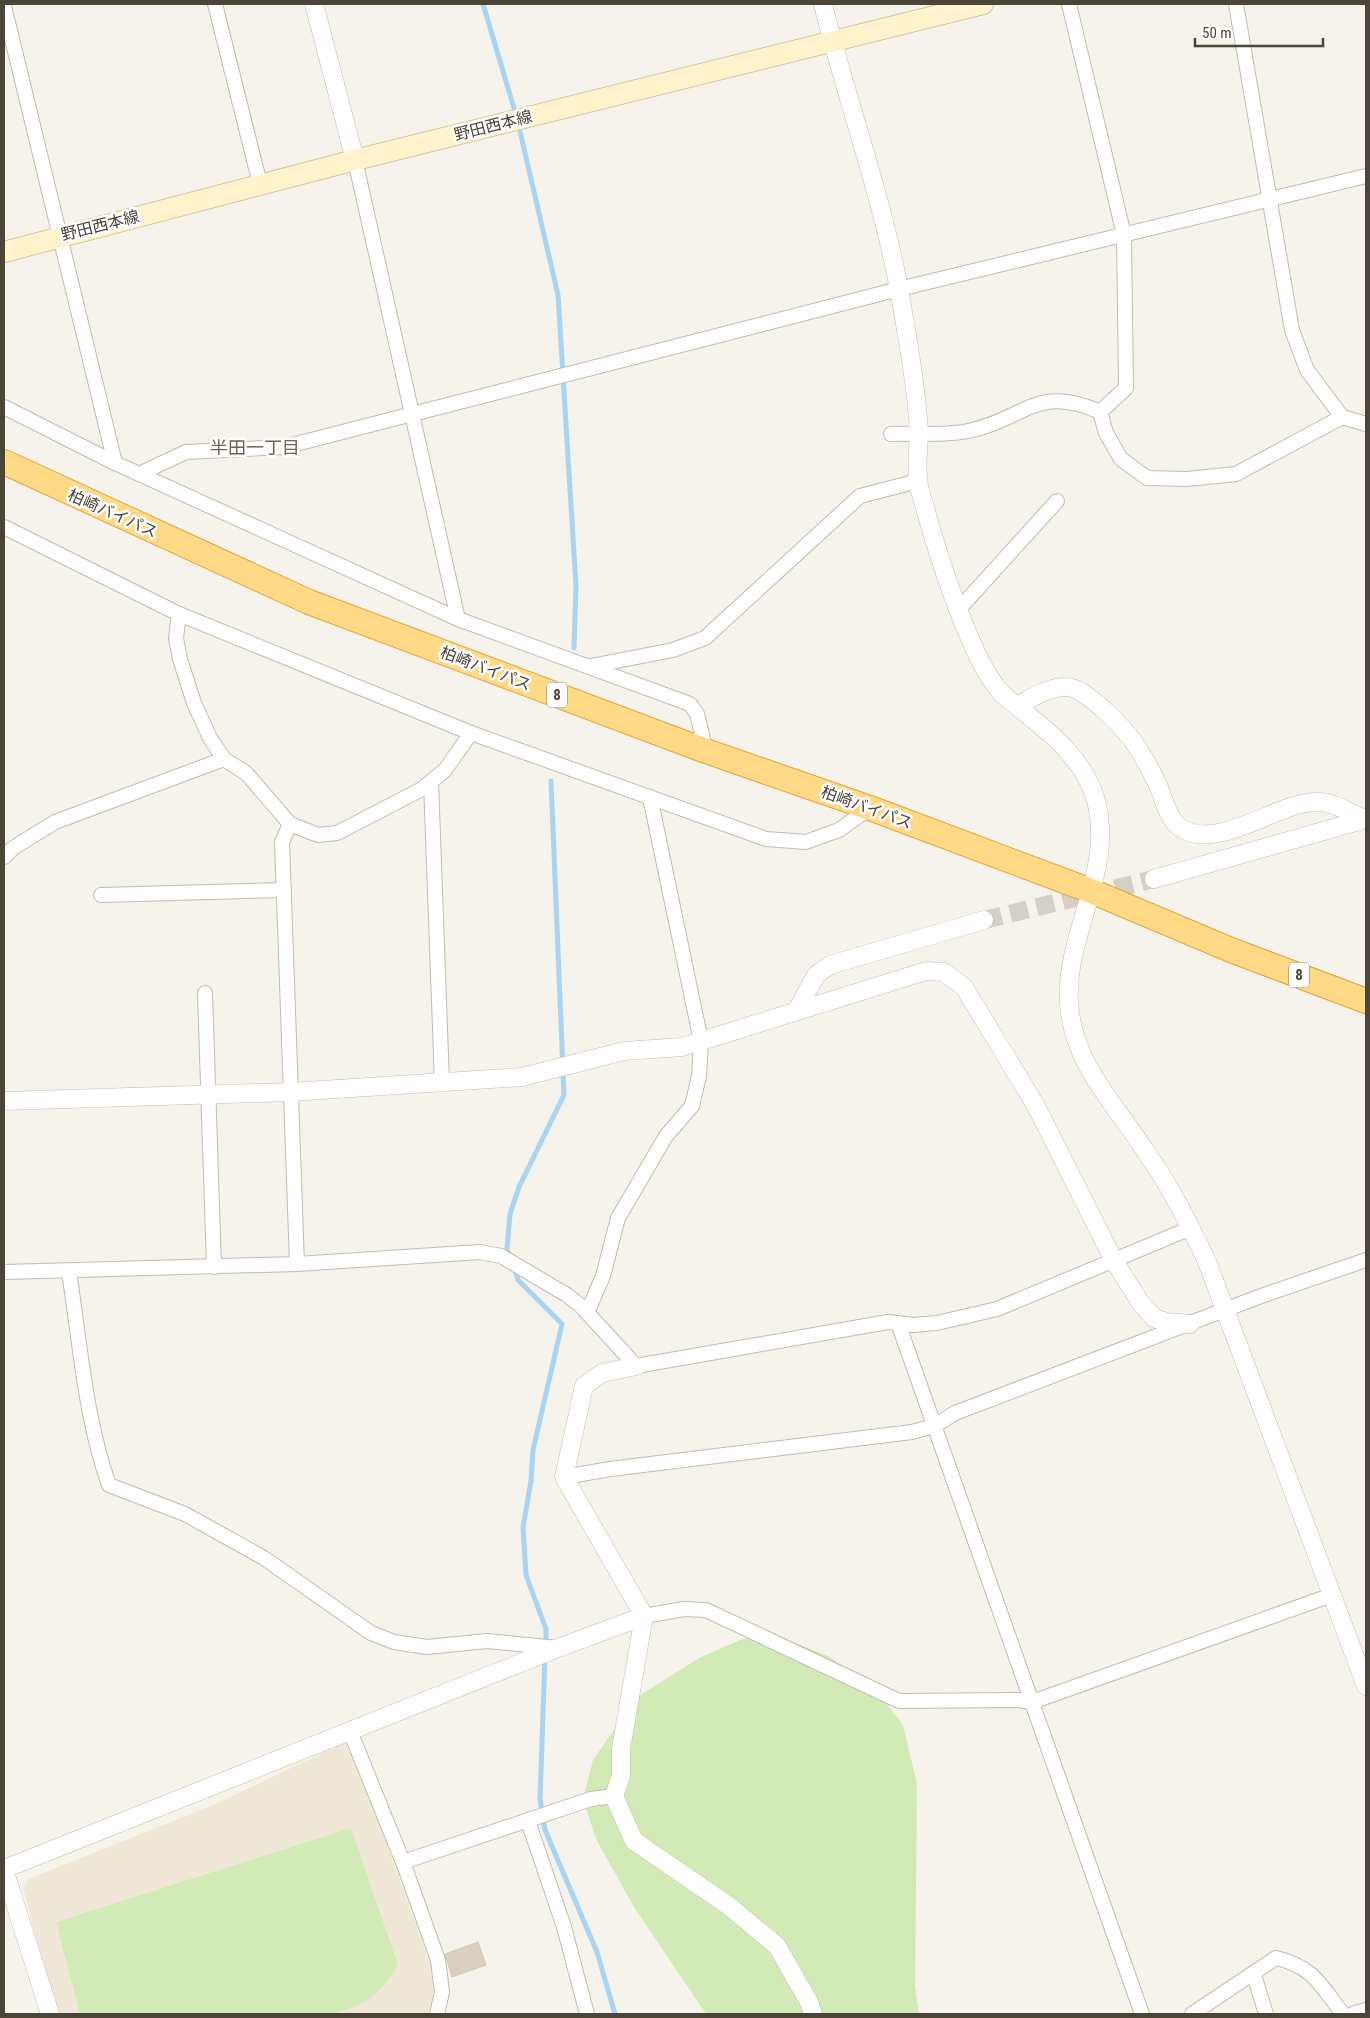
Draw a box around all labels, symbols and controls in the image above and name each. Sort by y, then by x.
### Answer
scale bar [1195,15,1322,47]
text: 50 m [1202,24,1232,42]
street label: 野田西本線 [452,107,534,144]
street label: 野田西本線 [59,207,141,244]
district label: 半田一丁目 [210,437,300,458]
street label: 柏崎バイパス [65,485,160,542]
street label: 柏崎バイパス [438,642,534,694]
road number: 8 [547,682,567,708]
street label: 柏崎バイパス [819,782,915,833]
road number: 8 [1289,962,1309,988]

